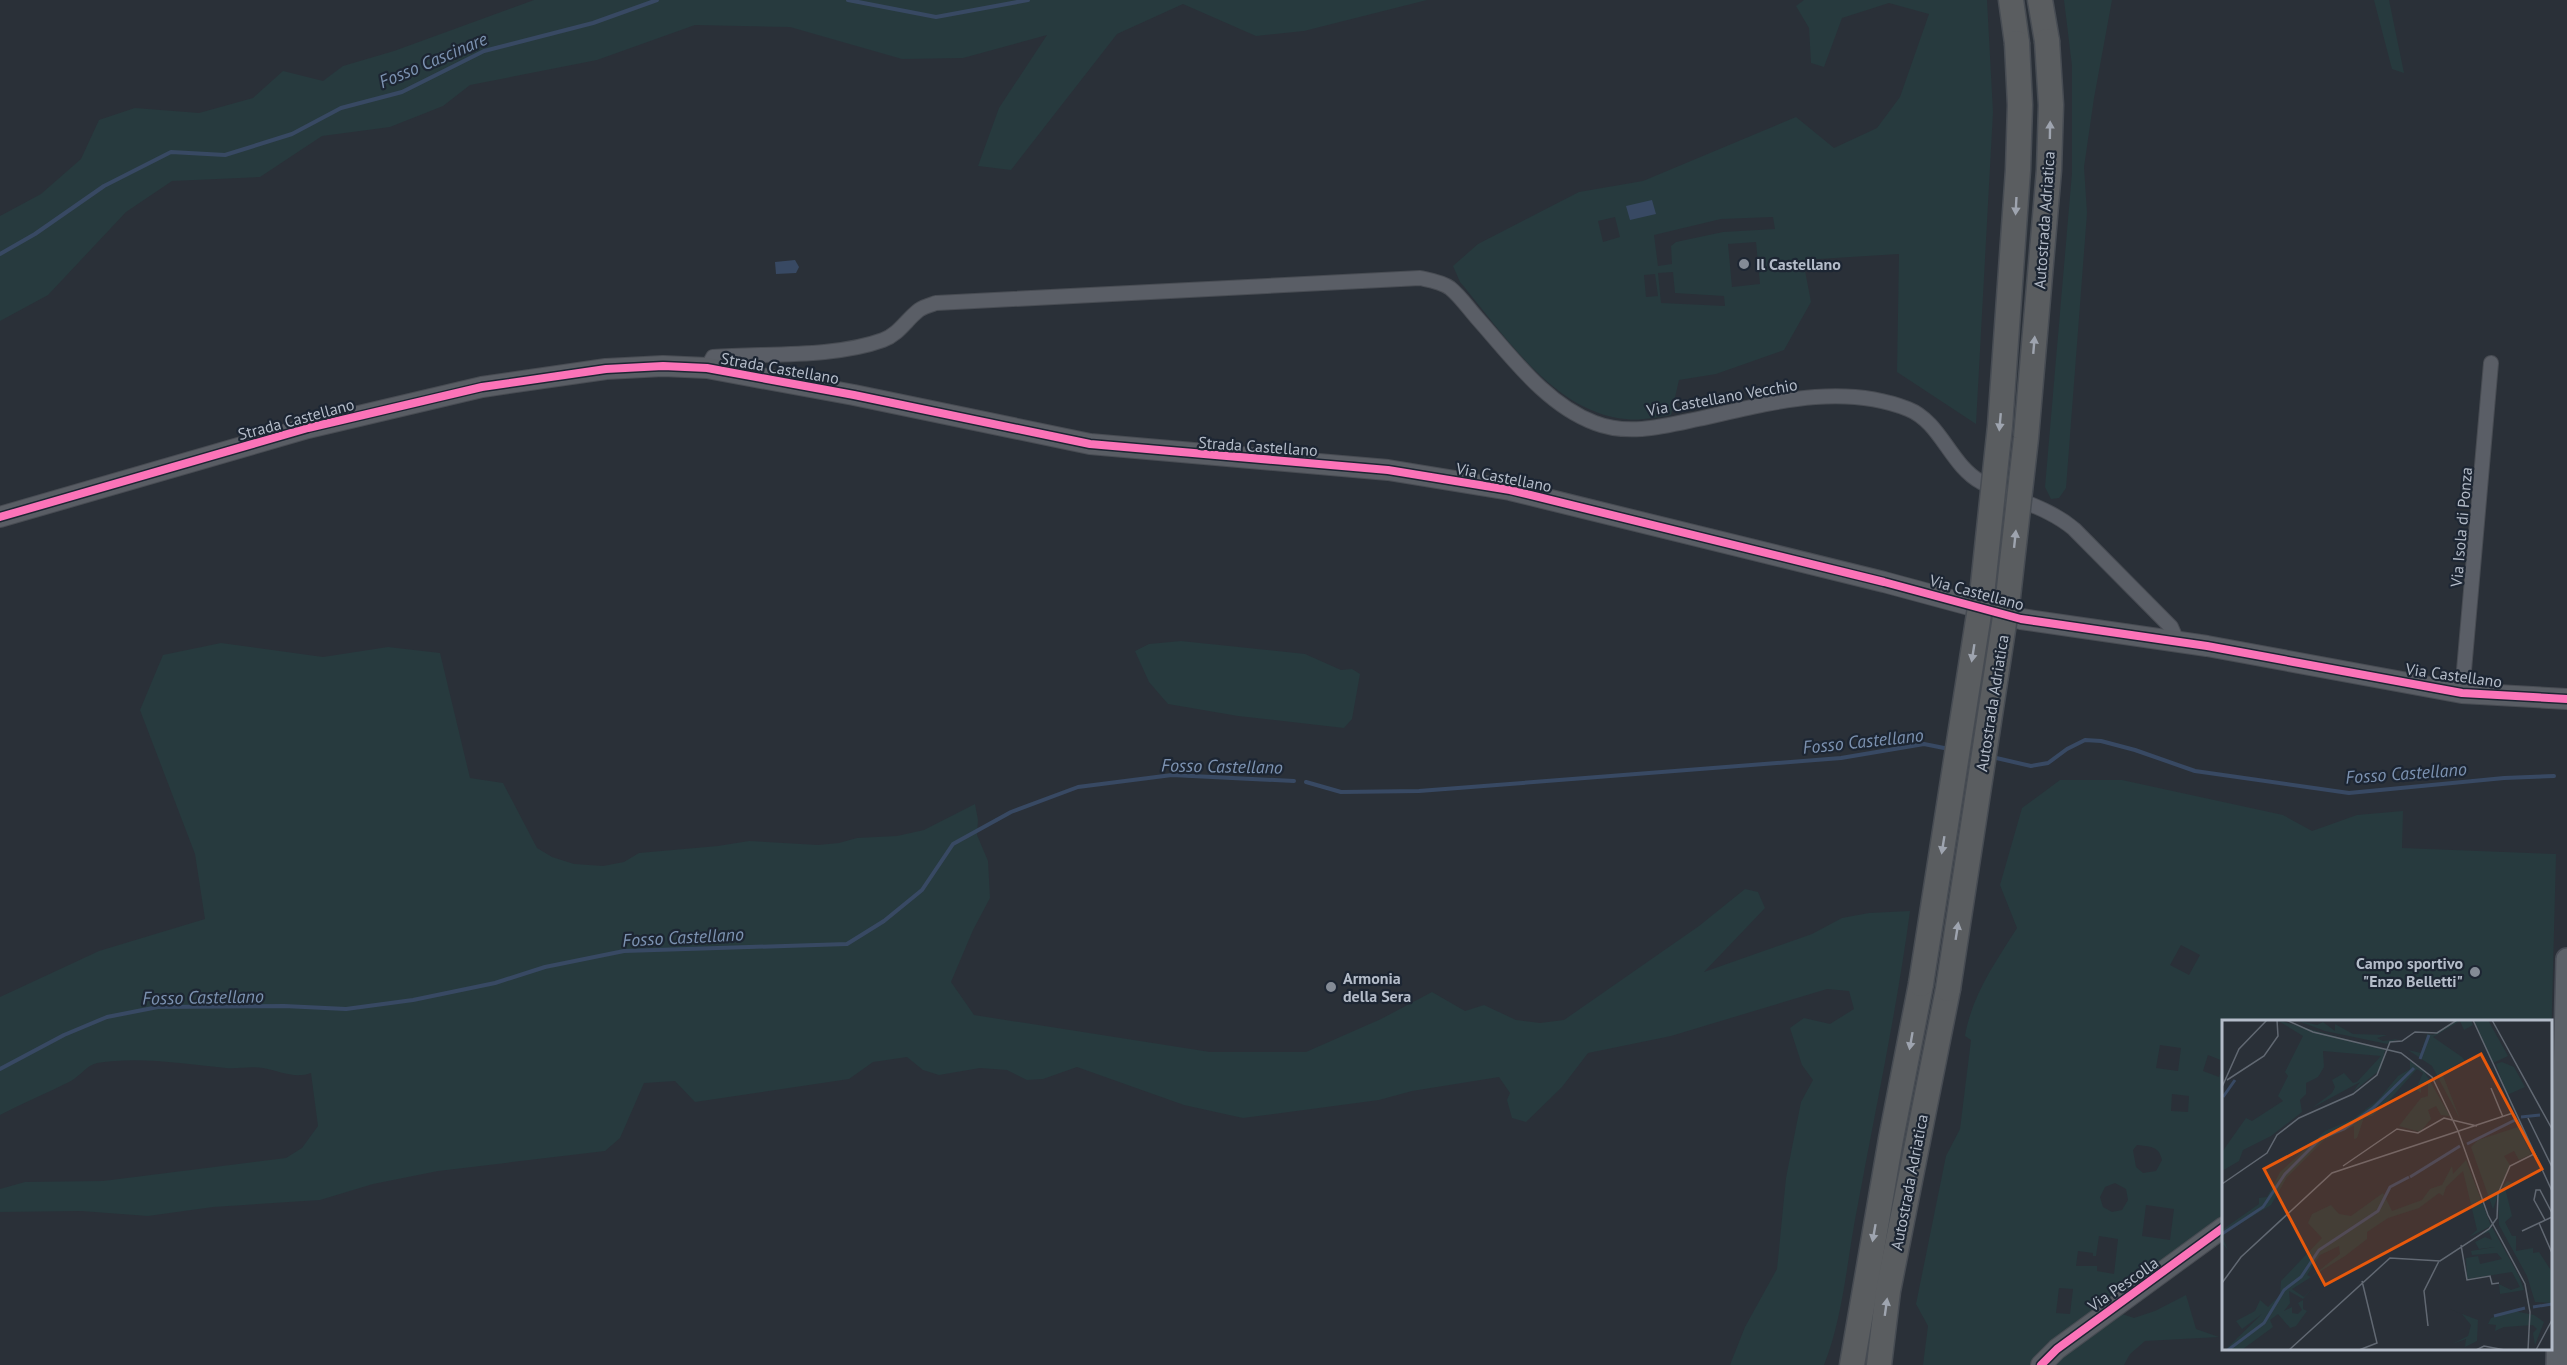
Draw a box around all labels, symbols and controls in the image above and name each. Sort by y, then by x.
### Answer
water label: Fosso Cascinare [375,27,491,93]
one-way arrow [2045,120,2055,139]
street label: Autostrada Adriatica [2029,150,2059,290]
one-way arrow [2012,197,2021,216]
place label: Il Castellano [1756,254,1841,274]
marker: Il Castellano [1737,257,1751,271]
one-way arrow [2029,336,2039,355]
street label: Strada Castellano [719,348,841,388]
street label: Via Castellano Vecchio [1644,374,1799,420]
street label: Strada Castellano [236,394,356,444]
one-way arrow [1995,412,2005,431]
street label: Strada Castellano [1198,432,1318,460]
street label: Via Castellano [1453,458,1554,496]
street label: Via Isola di Ponza [2446,466,2476,589]
one-way arrow [2010,530,2020,549]
street label: Via Castellano [1927,570,2026,614]
street label: Autostrada Adriatica [1971,633,2013,773]
one-way arrow [1968,643,1977,662]
street label: Via Castellano [2404,658,2503,692]
water label: Fosso Castellano [1801,723,1925,759]
water label: Fosso Castellano [1161,753,1283,779]
water label: Fosso Castellano [2344,757,2468,789]
one-way arrow [1938,836,1947,855]
one-way arrow [1952,921,1961,940]
water label: Fosso Castellano [622,922,744,952]
place label: Campo sportivo "Enzo Belletti" [2356,953,2463,991]
marker: Campo sportivo "Enzo Belletti" [2468,965,2482,979]
place label: Armonia della Sera [1343,968,1411,1006]
marker: Armonia della Sera [1324,980,1338,994]
water label: Fosso Castellano [142,984,264,1010]
inset map [2222,1020,2552,1350]
one-way arrow [1906,1032,1915,1051]
street label: Autostrada Adriatica [1886,1112,1932,1252]
one-way arrow [1869,1224,1878,1243]
street label: Via Pescolla [2083,1252,2162,1316]
one-way arrow [1882,1297,1891,1316]

